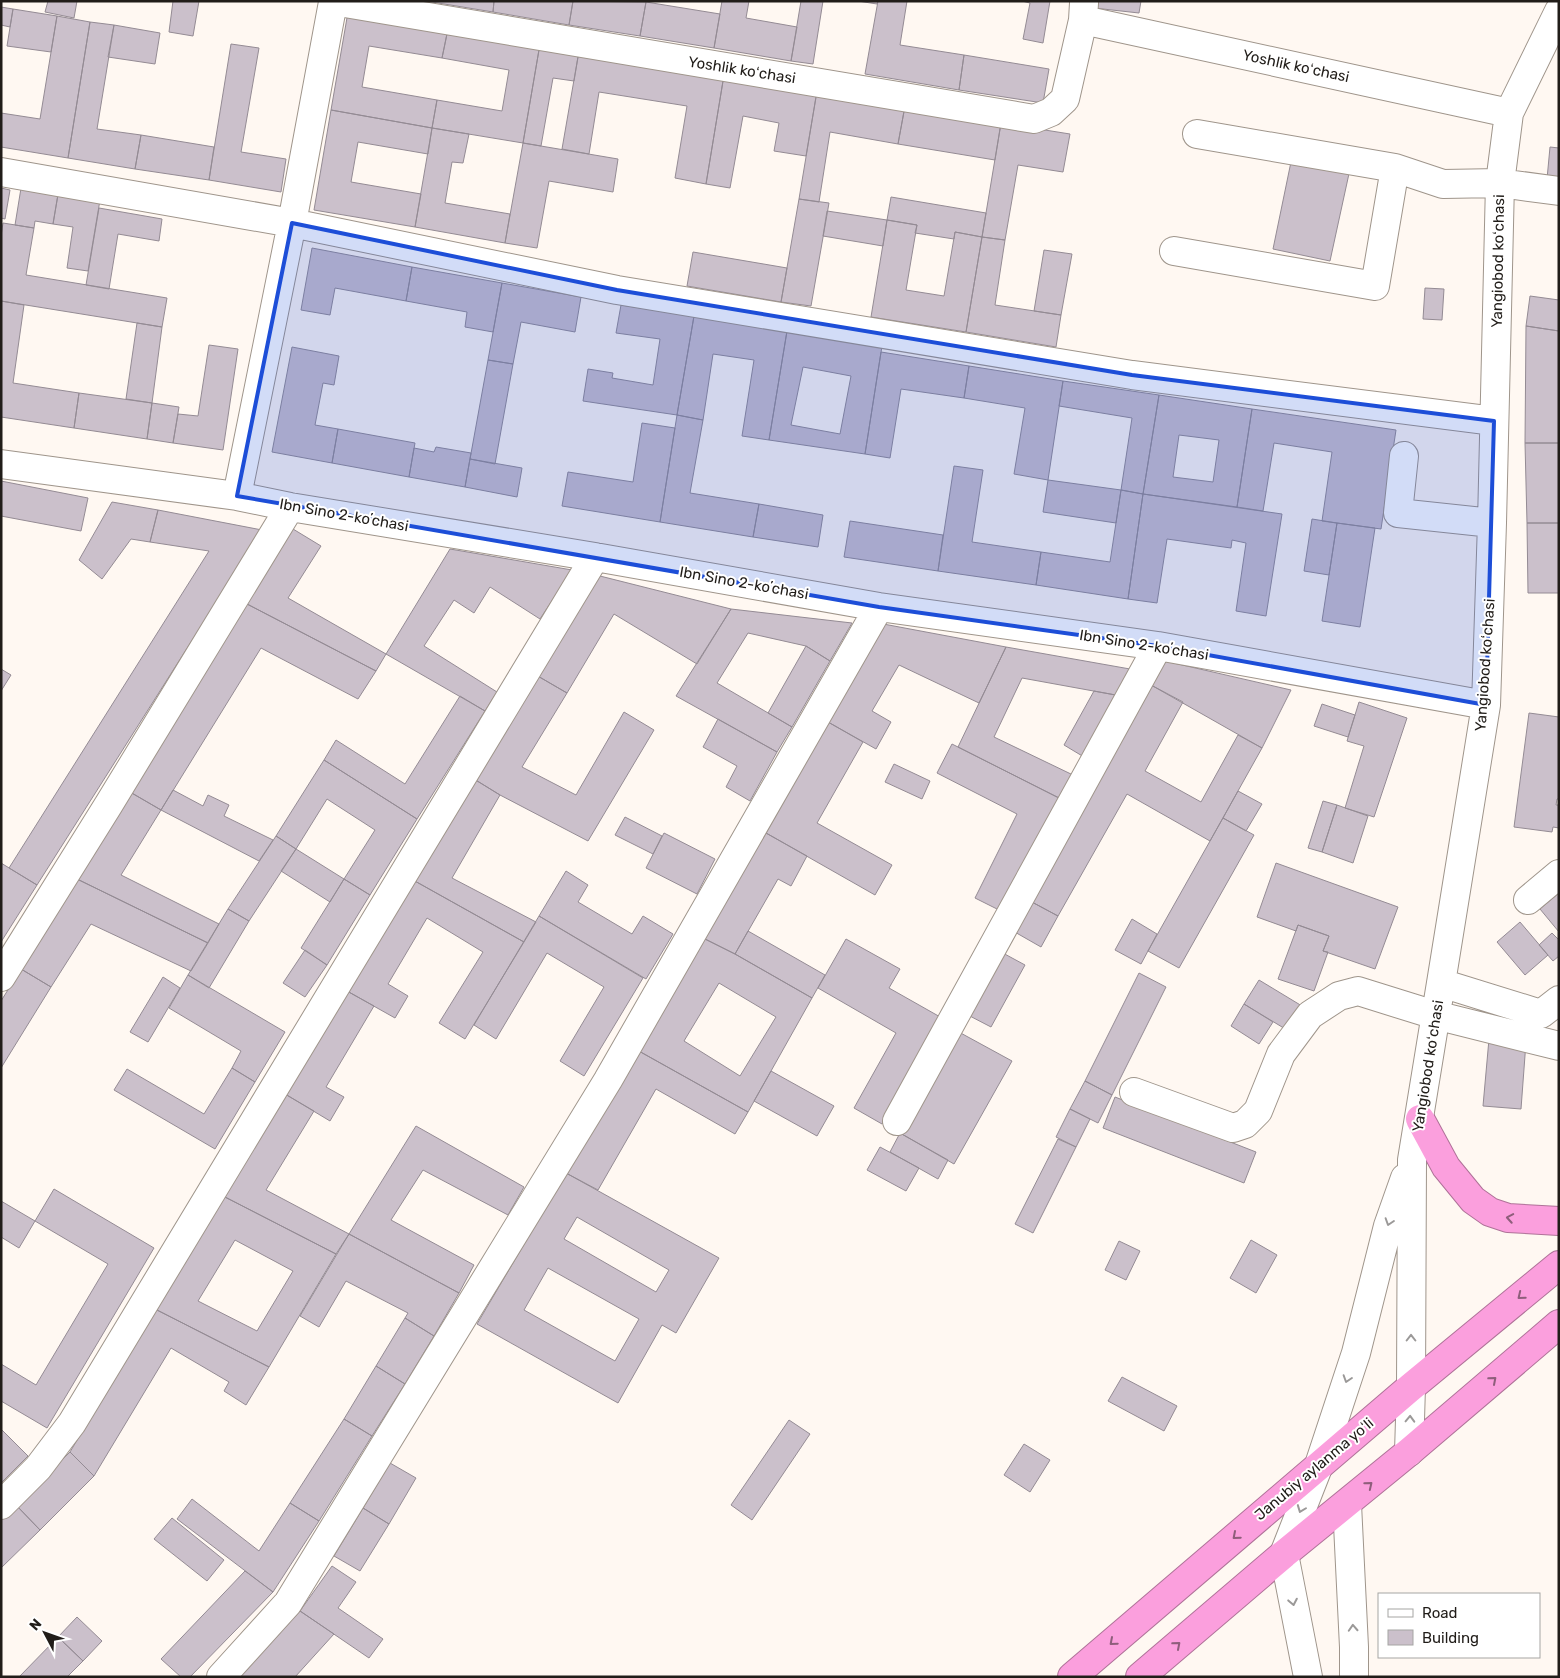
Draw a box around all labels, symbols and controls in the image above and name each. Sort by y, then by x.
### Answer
street label: Yoshlik koʻchasi [1241,46,1351,86]
street label: Yoshlik koʻchasi [687,53,797,87]
street label: Yangiobod koʻchasi [1488,194,1508,328]
street label: Ibn Sino 2-koʼchasi [278,495,410,535]
street label: Ibn Sino 2-koʼchasi [678,563,810,603]
street label: Yangiobod koʻchasi [1471,598,1499,732]
street label: Ibn Sino 2-koʼchasi [1078,626,1210,664]
street label: Yangiobod koʻchasi [1409,999,1447,1133]
one-way arrow [1506,1213,1515,1223]
one-way arrow [1385,1217,1395,1226]
one-way arrow [1518,1290,1527,1298]
one-way arrow [1406,1334,1416,1342]
one-way arrow [1343,1374,1353,1383]
one-way arrow [1487,1377,1496,1386]
street label: Janubiy aylanma yoʻli [1251,1414,1377,1524]
one-way arrow [1405,1415,1415,1423]
one-way arrow [1363,1483,1372,1491]
one-way arrow [1297,1504,1308,1513]
one-way arrow [1233,1530,1242,1538]
legend [1378,1593,1540,1658]
one-way arrow [1288,1597,1298,1606]
text: Road [1422,1604,1458,1622]
north arrow [20,1608,70,1658]
text: N [26,1615,45,1634]
one-way arrow [1348,1624,1359,1632]
text: Building [1422,1629,1479,1647]
one-way arrow [1109,1636,1118,1645]
one-way arrow [1171,1642,1180,1651]

